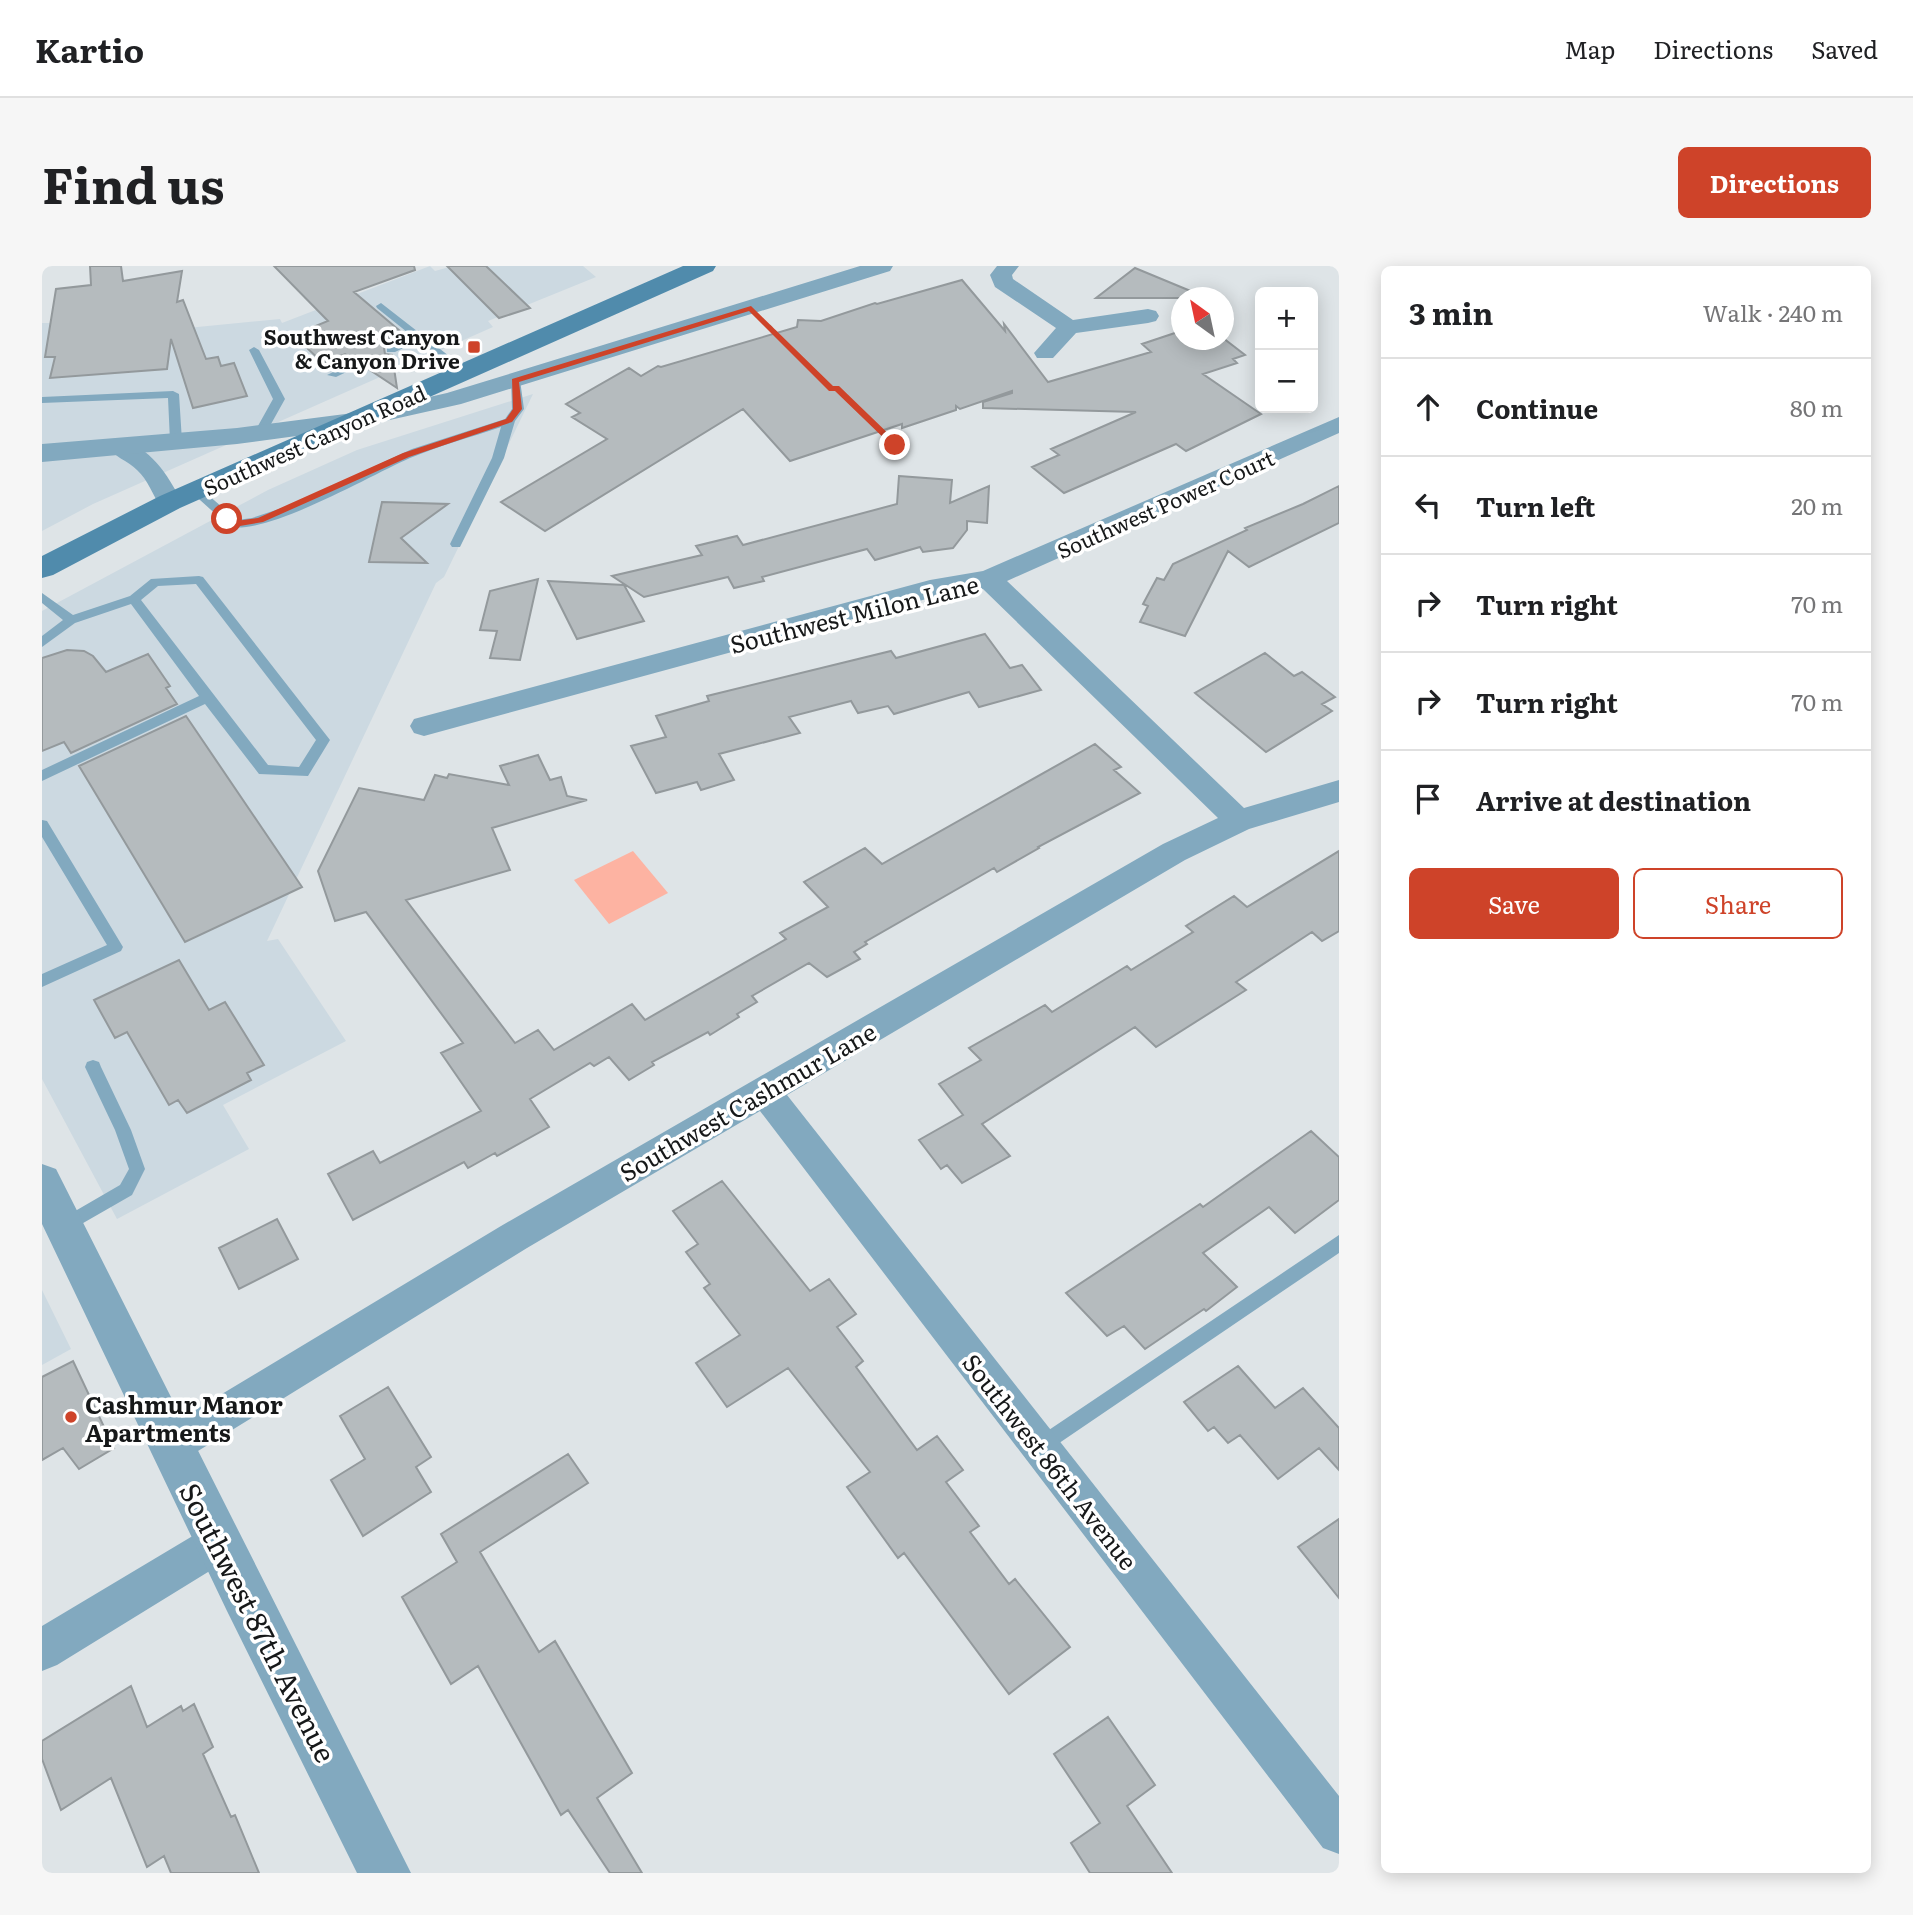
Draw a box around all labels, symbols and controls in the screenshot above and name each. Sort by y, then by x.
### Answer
text: Kartio [35,24,144,73]
text: Map [1564,31,1615,66]
text: Directions [1653,31,1773,66]
text: Saved [1811,31,1878,66]
text: Find us [42,146,225,219]
button: Directions [1678,147,1871,218]
north arrow [1171,287,1234,350]
map controls [1255,287,1318,413]
button: + [1255,287,1318,350]
text: 3 min [1409,290,1493,334]
text: Walk · 240 m [1703,295,1843,329]
place label: Southwest Canyon & Canyon Drive [264,320,460,375]
marker: Southwest Canyon & Canyon Drive [466,339,482,355]
button: − [1255,350,1318,413]
street label: Southwest Canyon Road [198,376,430,502]
icon: ahead [1409,388,1447,426]
text: Continue [1476,388,1598,427]
text: 80 m [1790,390,1843,424]
route end [879,429,910,460]
street label: Southwest Power Court [1051,441,1279,565]
icon: left [1409,486,1447,524]
text: Turn left [1476,486,1595,525]
text: 20 m [1791,488,1843,522]
route start [211,503,242,534]
street label: Southwest Milon Lane [726,565,982,661]
icon: right [1409,584,1447,622]
text: Turn right [1476,584,1618,623]
text: 70 m [1791,586,1843,620]
icon: right [1409,682,1447,720]
text: Turn right [1476,682,1618,721]
text: 70 m [1791,684,1843,718]
icon: arrive [1409,780,1447,818]
text: Arrive at destination [1476,780,1751,819]
button: Save [1409,868,1619,939]
button: Share [1633,868,1843,939]
street label: Southwest Cashmur Lane [612,1013,882,1189]
street label: Southwest 86th Avenue [955,1346,1147,1576]
place label: Cashmur Manor Apartments [85,1386,283,1449]
marker: Cashmur Manor Apartments [63,1409,79,1425]
street label: Southwest 87th Avenue [170,1475,348,1769]

